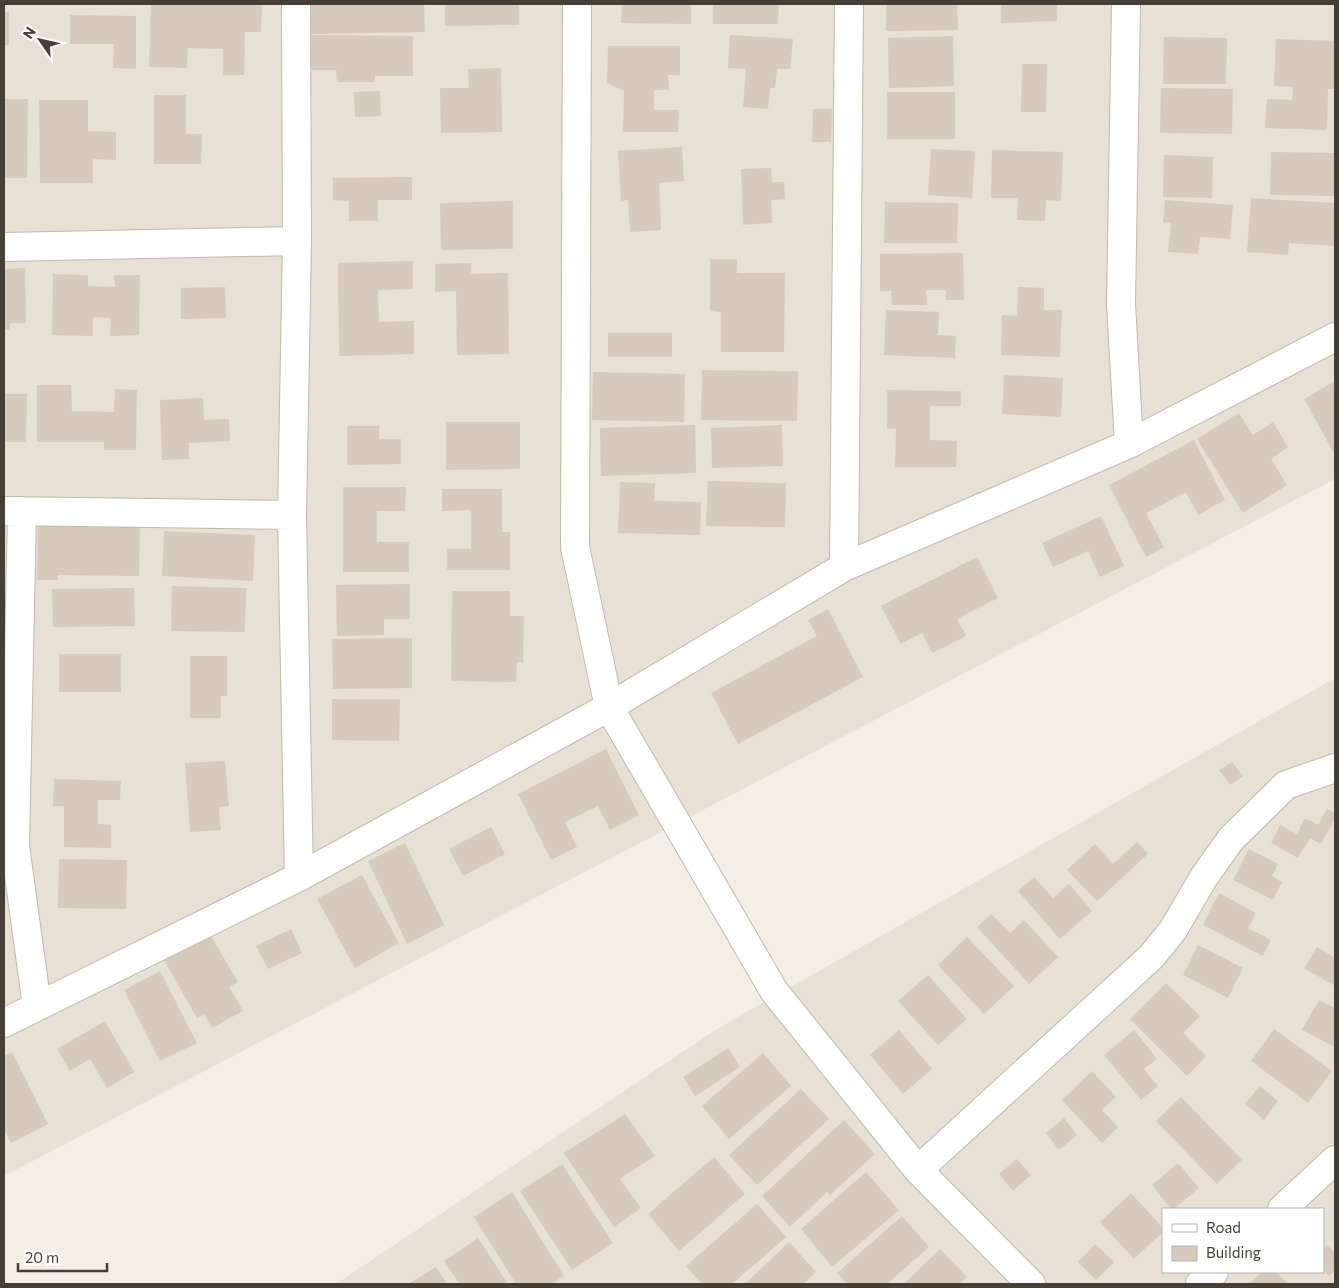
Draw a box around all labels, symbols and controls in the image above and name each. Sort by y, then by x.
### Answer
north arrow [15,15,65,65]
text: N [19,23,39,42]
legend [1162,1208,1324,1273]
text: Road [1206,1218,1241,1236]
scale bar [18,1240,106,1272]
text: Building [1206,1243,1261,1261]
text: 20 m [25,1248,59,1266]

